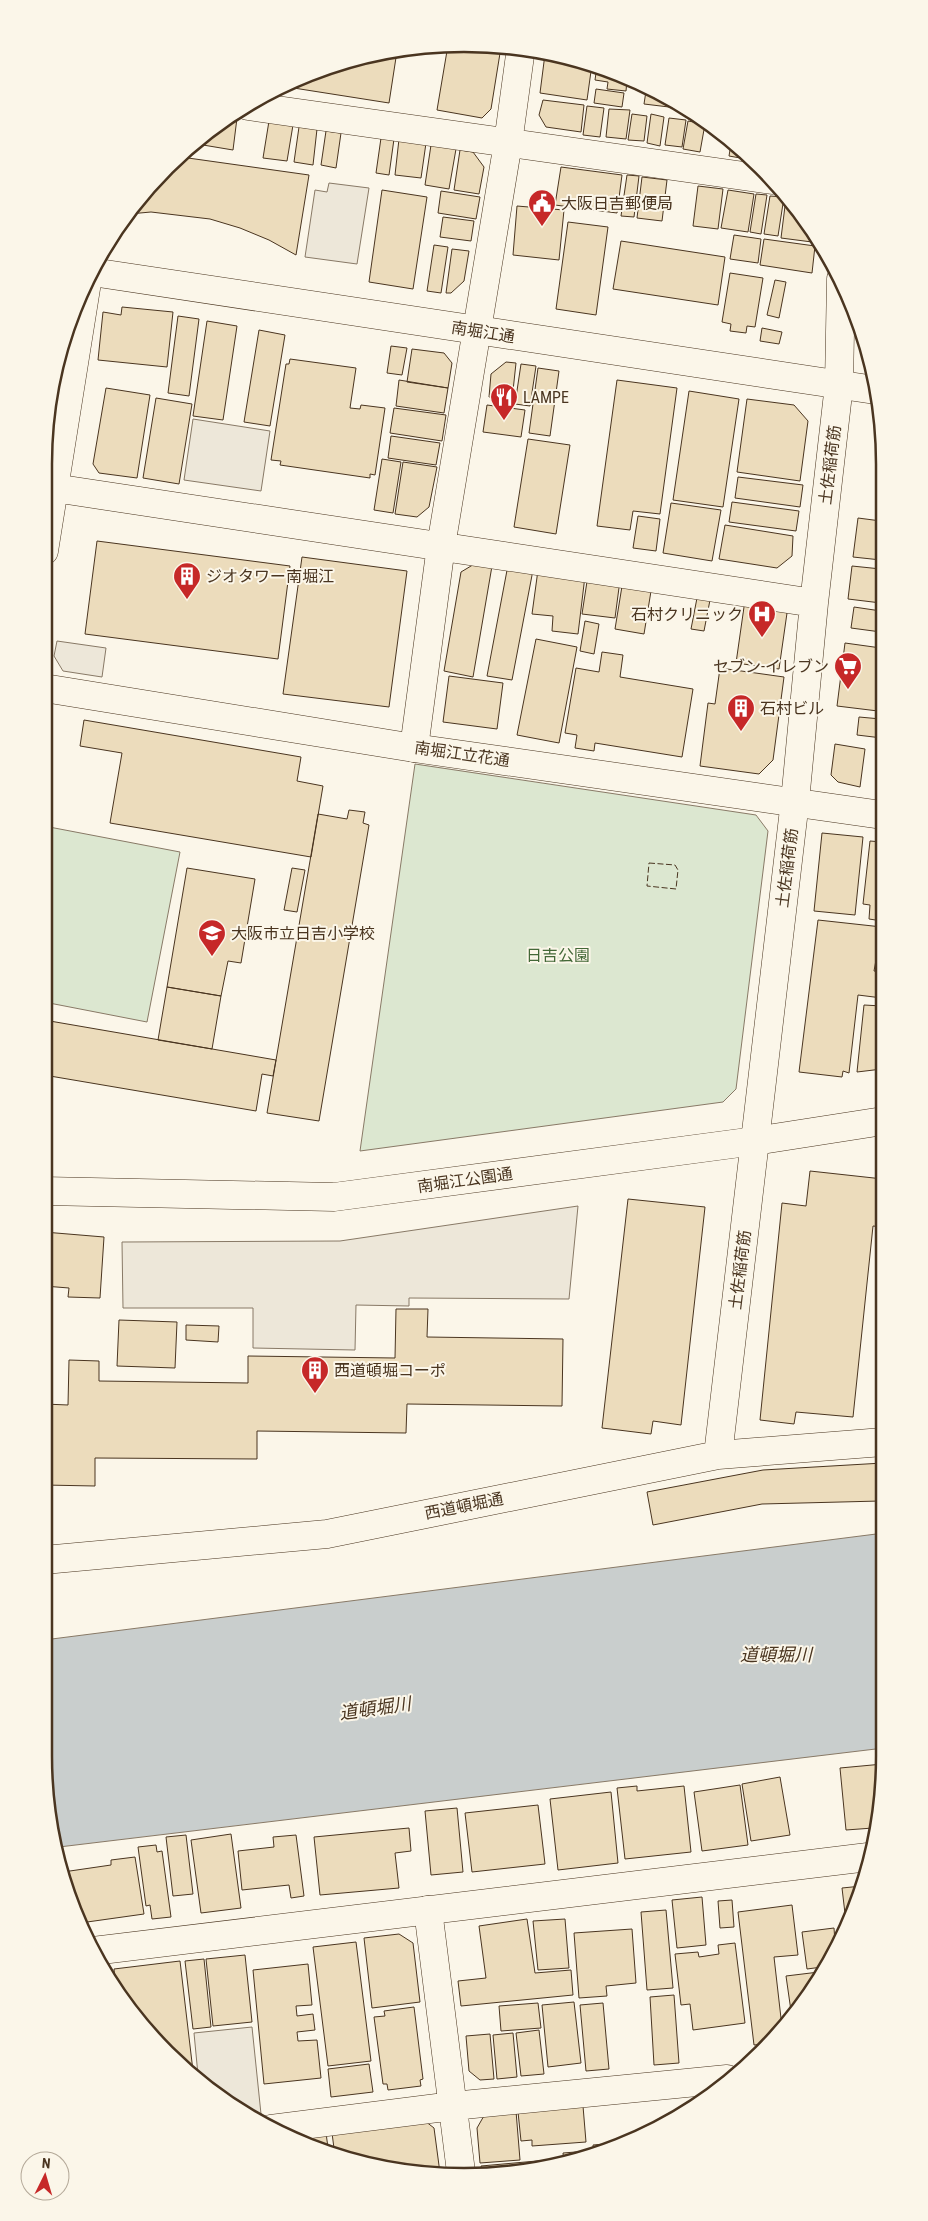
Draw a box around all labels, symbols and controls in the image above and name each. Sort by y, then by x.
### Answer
public building icon: 大阪日吉郵便局 [527,188,557,227]
place label: 大阪日吉郵便局 [561,194,673,213]
street label: 南堀江通 [450,318,516,346]
restaurant icon: LAMPE [489,382,519,421]
place label: LAMPE [523,388,569,407]
street label: 土佐稲荷筋 [816,424,844,506]
building icon: ジオタワー南堀江 [172,561,202,600]
place label: ジオタワー南堀江 [206,567,334,586]
hospital icon: 石村クリニック [747,599,777,638]
place label: 石村クリニック [631,605,743,624]
supermarket icon: セブン-イレブン [833,651,863,690]
place label: セブン-イレブン [713,657,829,676]
building icon: 石村ビル [726,693,756,732]
place label: 石村ビル [760,699,824,718]
street label: 南堀江立花通 [413,738,511,770]
street label: 土佐稲荷筋 [773,827,801,909]
school or university icon: 大阪市立日吉小学校 [197,918,227,957]
place label: 大阪市立日吉小学校 [231,924,375,943]
park label: 日吉公園 [526,946,590,965]
street label: 南堀江公園通 [416,1164,514,1196]
street label: 土佐稲荷筋 [726,1229,754,1311]
building icon: 西道頓堀コーポ [300,1355,330,1394]
place label: 西道頓堀コーポ [334,1361,446,1380]
street label: 西道頓堀通 [423,1489,505,1523]
water label: 道頓堀川 [740,1644,814,1665]
water label: 道頓堀川 [338,1692,414,1723]
north arrow [20,2151,70,2201]
text: N [41,2155,51,2171]

